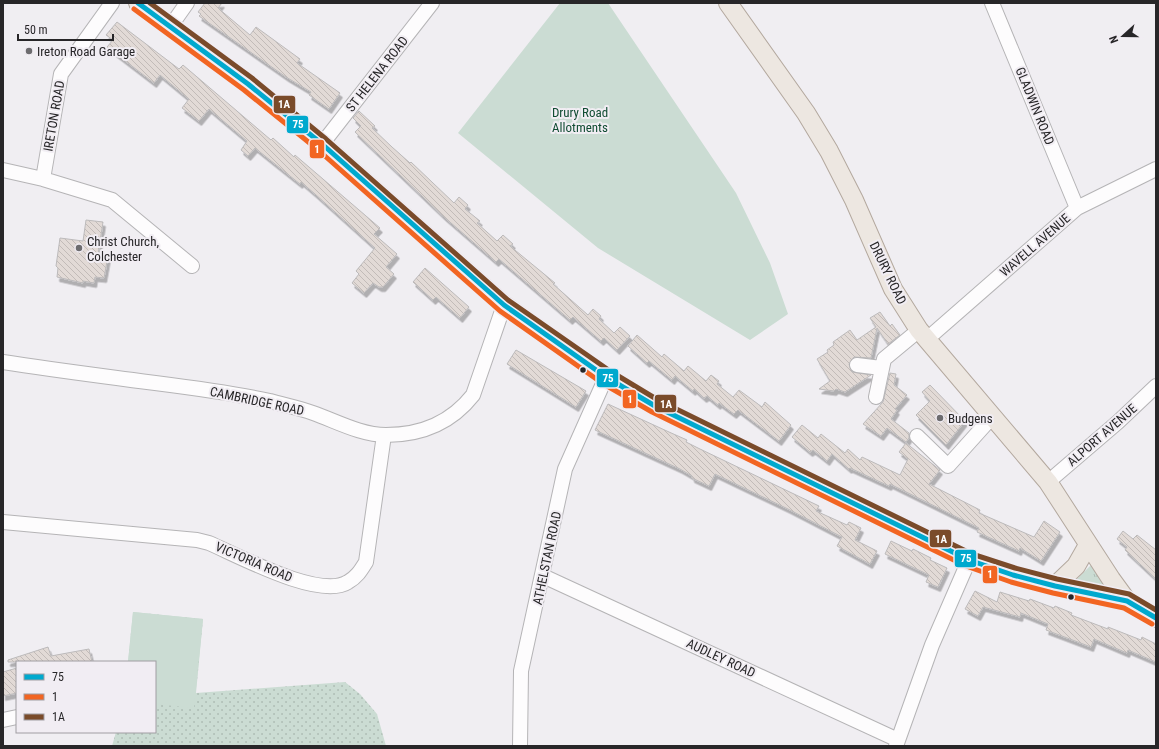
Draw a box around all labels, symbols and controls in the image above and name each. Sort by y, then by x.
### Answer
scale bar [18,16,113,42]
north arrow [1103,16,1143,56]
text: 50 m [24,23,48,37]
street label: ST HELENA ROAD [343,33,411,115]
text: N [1107,34,1121,45]
place label: Ireton Road Garage [37,44,135,59]
marker: Ireton Road Garage [24,46,34,56]
street label: GLADWIN ROAD [1013,65,1057,147]
street label: IRETON ROAD [40,79,68,153]
line badge: 1A [273,95,296,114]
text: 1A [278,98,290,111]
park label: Drury Road Allotments [552,105,608,135]
line badge: 75 [286,115,309,134]
text: 75 [292,118,304,131]
line badge: 1 [309,139,325,159]
text: 1 [314,143,320,156]
street label: WAVELL AVENUE [997,210,1073,280]
place label: Christ Church, Colchester [87,234,159,264]
street label: DRURY ROAD [866,239,910,307]
marker: Christ Church, Colchester [74,243,84,253]
unlabelled marker [578,365,588,375]
line badge: 75 [596,368,619,388]
text: 75 [602,372,614,385]
street label: CAMBRIDGE ROAD [208,384,306,418]
line badge: 1 [622,389,637,409]
text: 1 [627,393,633,406]
line badge: 1A [654,394,677,413]
text: 1A [660,398,672,411]
street label: ALPORT AVENUE [1064,401,1140,469]
place label: Budgens [948,411,993,426]
marker: Budgens [935,413,945,423]
street label: ATHELSTAN ROAD [530,510,564,606]
line badge: 1A [929,529,952,548]
text: 1A [935,533,947,546]
street label: VICTORIA ROAD [213,539,295,585]
line badge: 75 [954,549,977,568]
text: 75 [960,552,972,565]
line badge: 1 [982,565,998,584]
text: 1 [987,568,993,581]
unlabelled marker [1066,592,1076,602]
street label: AUDLEY ROAD [684,636,758,680]
legend [16,661,156,733]
text: 75 [52,670,64,684]
text: 1 [52,690,58,704]
text: 1A [52,710,65,724]

